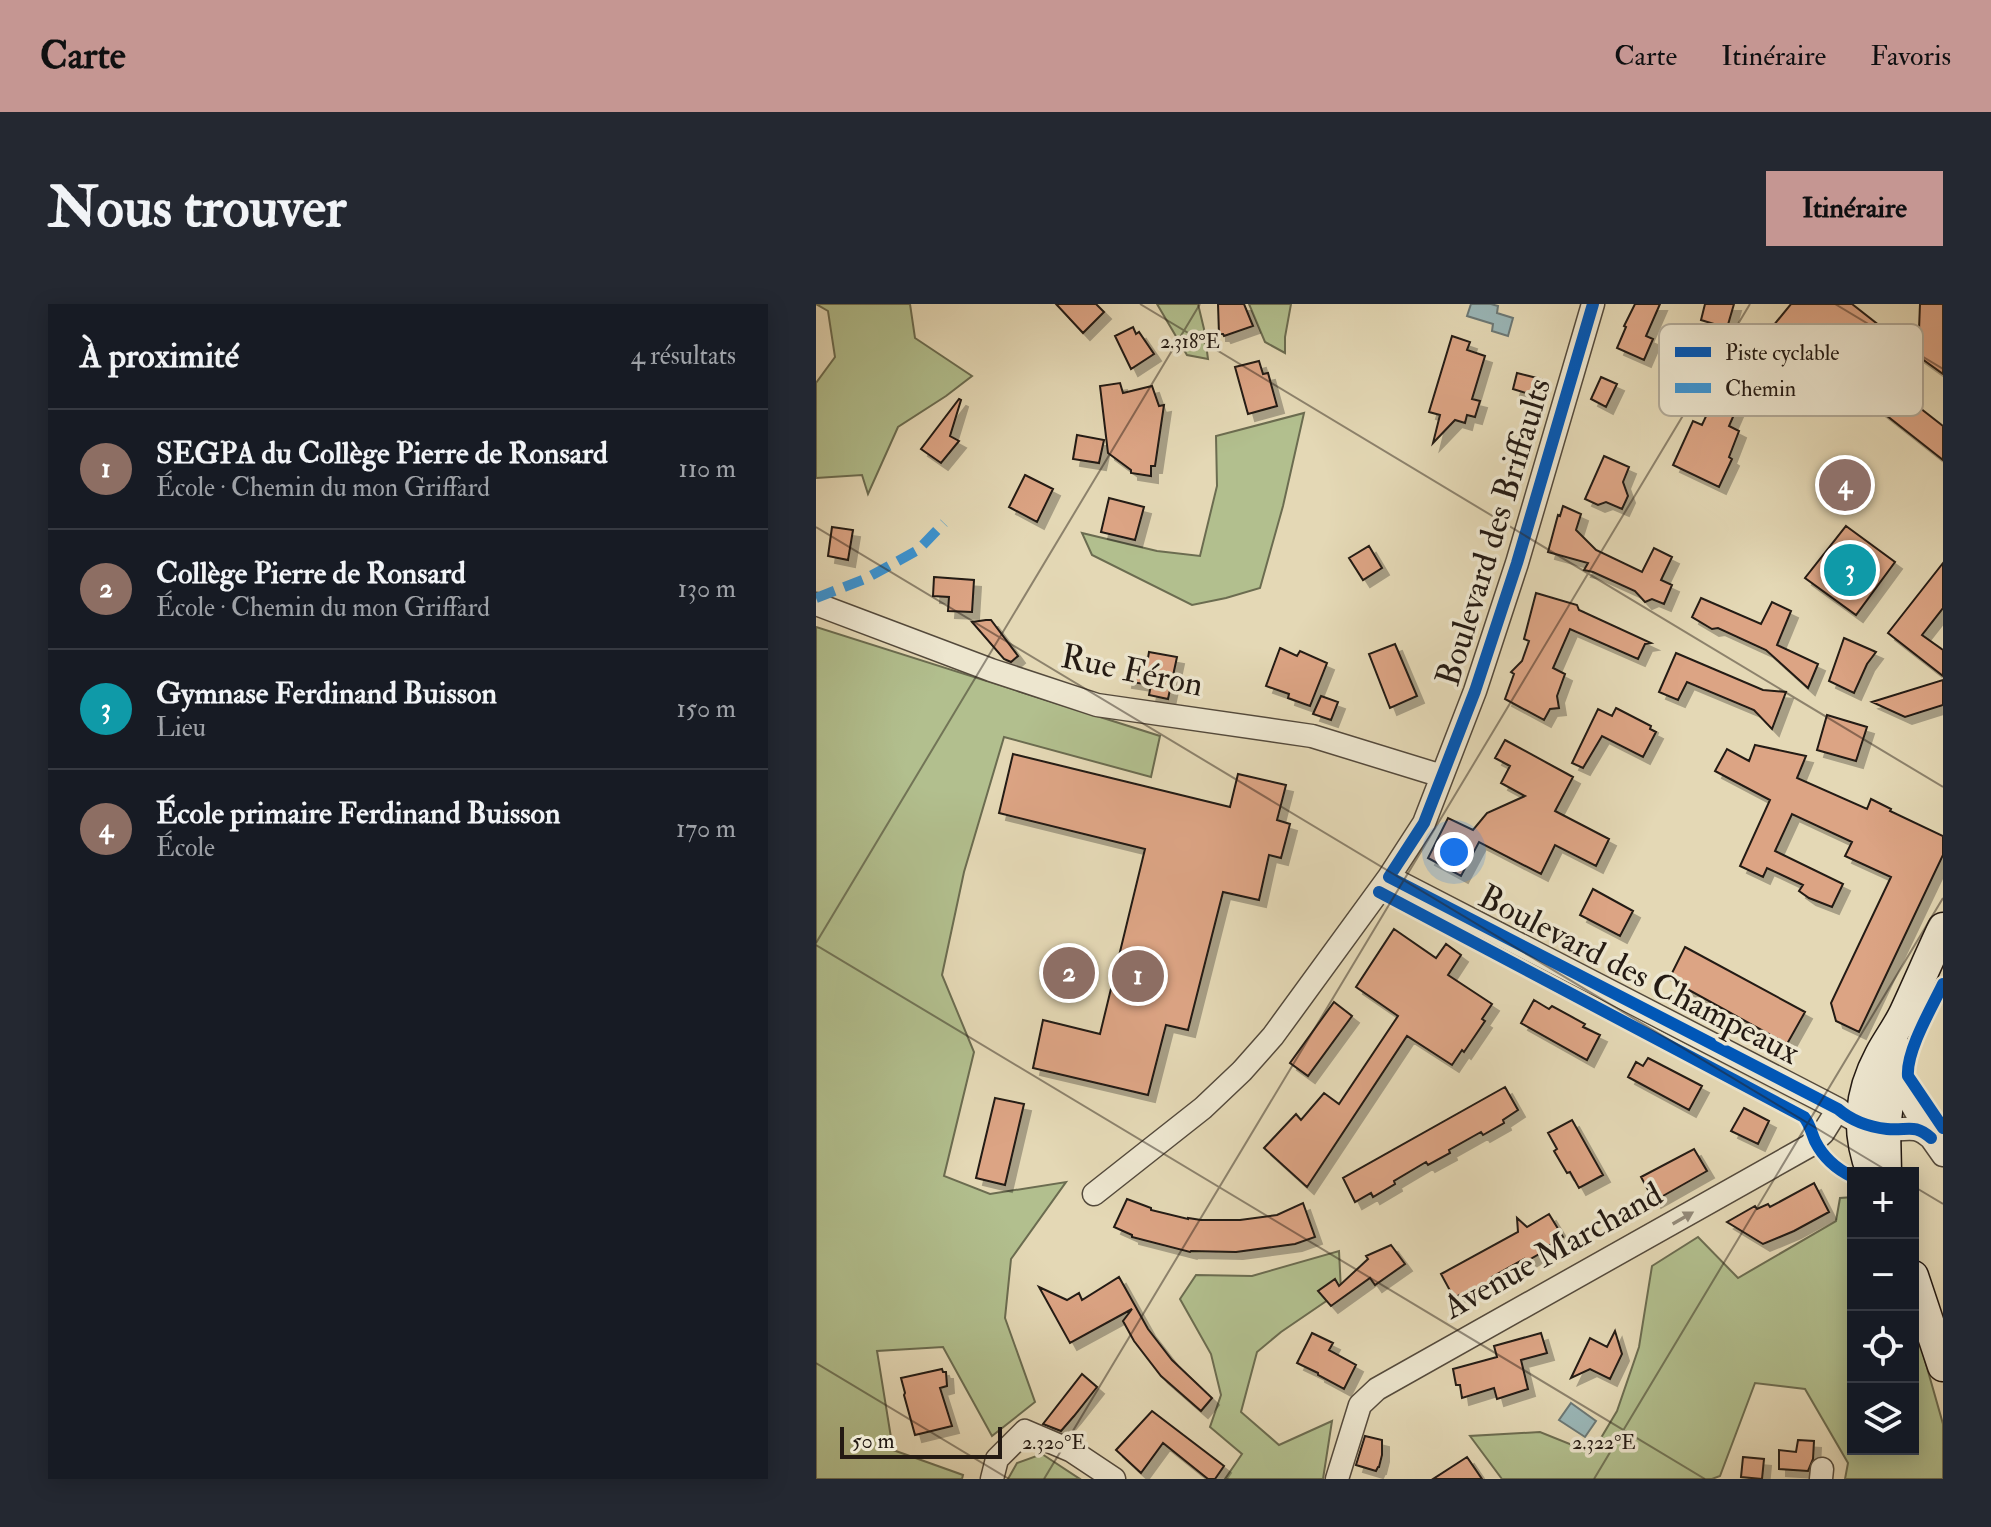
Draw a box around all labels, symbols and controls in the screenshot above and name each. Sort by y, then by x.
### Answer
text: Carte [40,32,126,80]
text: Carte [1614,39,1677,74]
text: Itinéraire [1721,39,1826,74]
text: Favoris [1870,39,1951,74]
button: Itinéraire [1766,171,1943,246]
text: Nous trouver [48,173,346,244]
legend [1659,324,1923,416]
text: 2.318°E [1160,329,1220,354]
text: À proximité [80,335,239,378]
text: Piste cyclable [1725,339,1839,367]
text: 4 résultats [631,340,736,372]
street label: Boulevard des Briffaults [1427,373,1561,691]
text: Chemin [1725,375,1796,403]
text: SEGPA du Collège Pierre de Ronsard [156,435,608,472]
text: 1 [101,453,111,485]
text: 110 m [679,453,736,485]
pin: 4 [1819,455,1871,515]
text: École · Chemin du mon Griffard [156,472,490,504]
pin: 3 [1824,540,1876,600]
text: Collège Pierre de Ronsard [156,555,466,592]
text: 2 [99,573,113,605]
text: 130 m [678,573,736,605]
text: École · Chemin du mon Griffard [156,592,490,624]
street label: Rue Féron [1057,635,1207,707]
text: Gymnase Ferdinand Buisson [156,675,497,712]
text: 3 [101,693,111,725]
text: 150 m [677,693,736,725]
text: Lieu [156,712,206,744]
text: École primaire Ferdinand Buisson [156,795,560,832]
text: 4 [99,813,113,845]
text: 170 m [676,813,736,845]
text: École [156,832,215,864]
your location [1434,832,1474,872]
street label: Boulevard des Champeaux [1471,875,1807,1075]
pin: 2 [1043,943,1095,1003]
pin: 1 [1112,946,1164,1006]
map controls [1847,1167,1919,1455]
button: + [1847,1167,1919,1239]
street label: Avenue Marchand [1435,1173,1671,1330]
one-way arrow [1671,1211,1694,1225]
button: − [1847,1239,1919,1311]
button: locate [1847,1311,1919,1383]
button: layers [1847,1383,1919,1455]
scale bar [840,1423,1002,1459]
text: 50 m [852,1427,894,1455]
text: 2.320°E [1022,1430,1086,1455]
text: 2.322°E [1572,1430,1636,1455]

